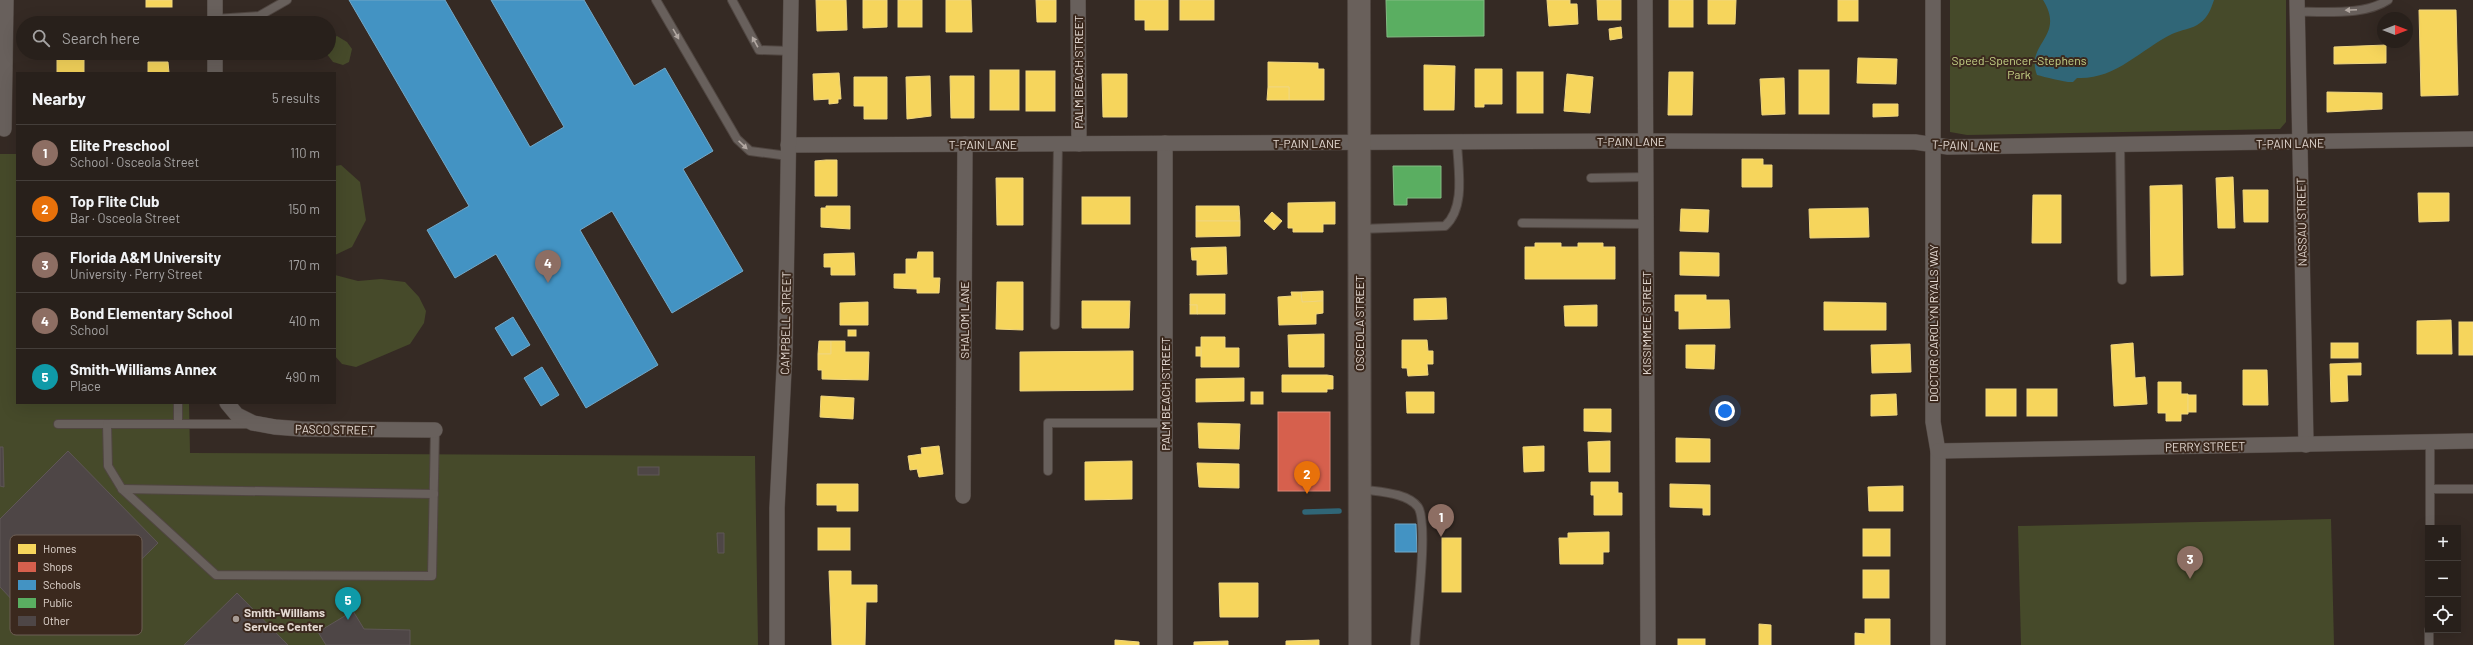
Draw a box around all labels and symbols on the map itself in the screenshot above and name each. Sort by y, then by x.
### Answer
one-way arrow [2345,6,2357,13]
north arrow [2377,12,2413,48]
street label: PALM BEACH STREET [1071,15,1085,129]
one-way arrow [672,28,679,40]
one-way arrow [752,36,758,48]
park label: Speed-Spencer-Stephens Park [1952,53,2087,81]
street label: T-PAIN LANE [1597,134,1665,148]
street label: T-PAIN LANE [2256,135,2324,151]
street label: T-PAIN LANE [1273,136,1341,150]
street label: T-PAIN LANE [949,137,1017,151]
street label: T-PAIN LANE [1932,137,2000,153]
one-way arrow [738,140,748,149]
street label: NASSAU STREET [2293,177,2309,266]
street label: DOCTOR CAROLYN RYALS WAY [1926,244,1940,402]
pin: 4 [535,250,561,283]
street label: CAMPBELL STREET [777,271,793,375]
street label: KISSIMMEE STREET [1639,271,1653,375]
street label: OSCEOLA STREET [1352,275,1366,371]
street label: SHALOM LANE [957,281,971,359]
street label: PALM BEACH STREET [1158,337,1172,451]
your location [1715,401,1735,421]
street label: PASCO STREET [295,421,375,437]
street label: PERRY STREET [2165,438,2245,454]
pin: 2 [1294,461,1320,494]
pin: 1 [1428,504,1454,537]
legend [10,535,142,635]
text: Homes [43,542,76,555]
pin: 3 [2177,546,2203,579]
text: Shops [43,560,73,573]
text: Schools [43,578,81,591]
pin: 5 [335,587,361,620]
text: Public [43,596,73,609]
place label: Smith-Williams Service Center [244,605,325,633]
text: Other [43,614,70,627]
marker: Smith-Williams Service Center [231,614,241,624]

